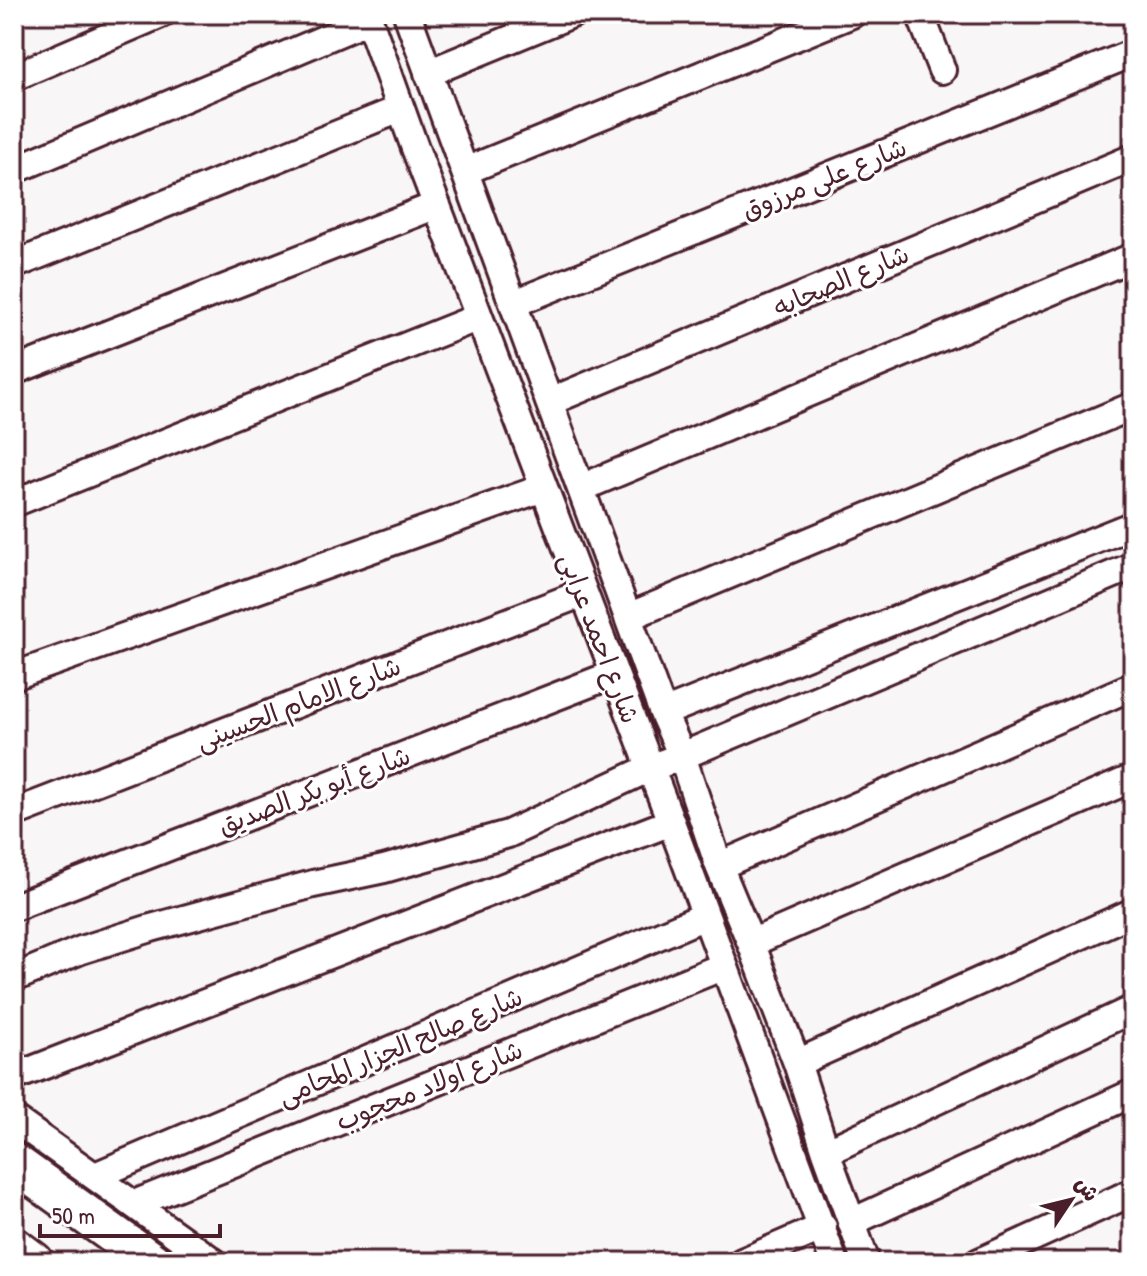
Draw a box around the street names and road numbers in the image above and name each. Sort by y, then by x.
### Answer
street label: شارع على مرزوق [736,129,912,228]
street label: شارع الصحابه [768,236,915,325]
street label: شارع احمد عرابى [551,548,649,728]
street label: شارع الامام الحسينى [190,648,407,761]
street label: شارع أبو بكر الصديق [213,737,415,844]
street label: شارع صالح الجزار المحامى [272,979,528,1114]
street label: شارع اولاد محجوب [330,1032,528,1139]

